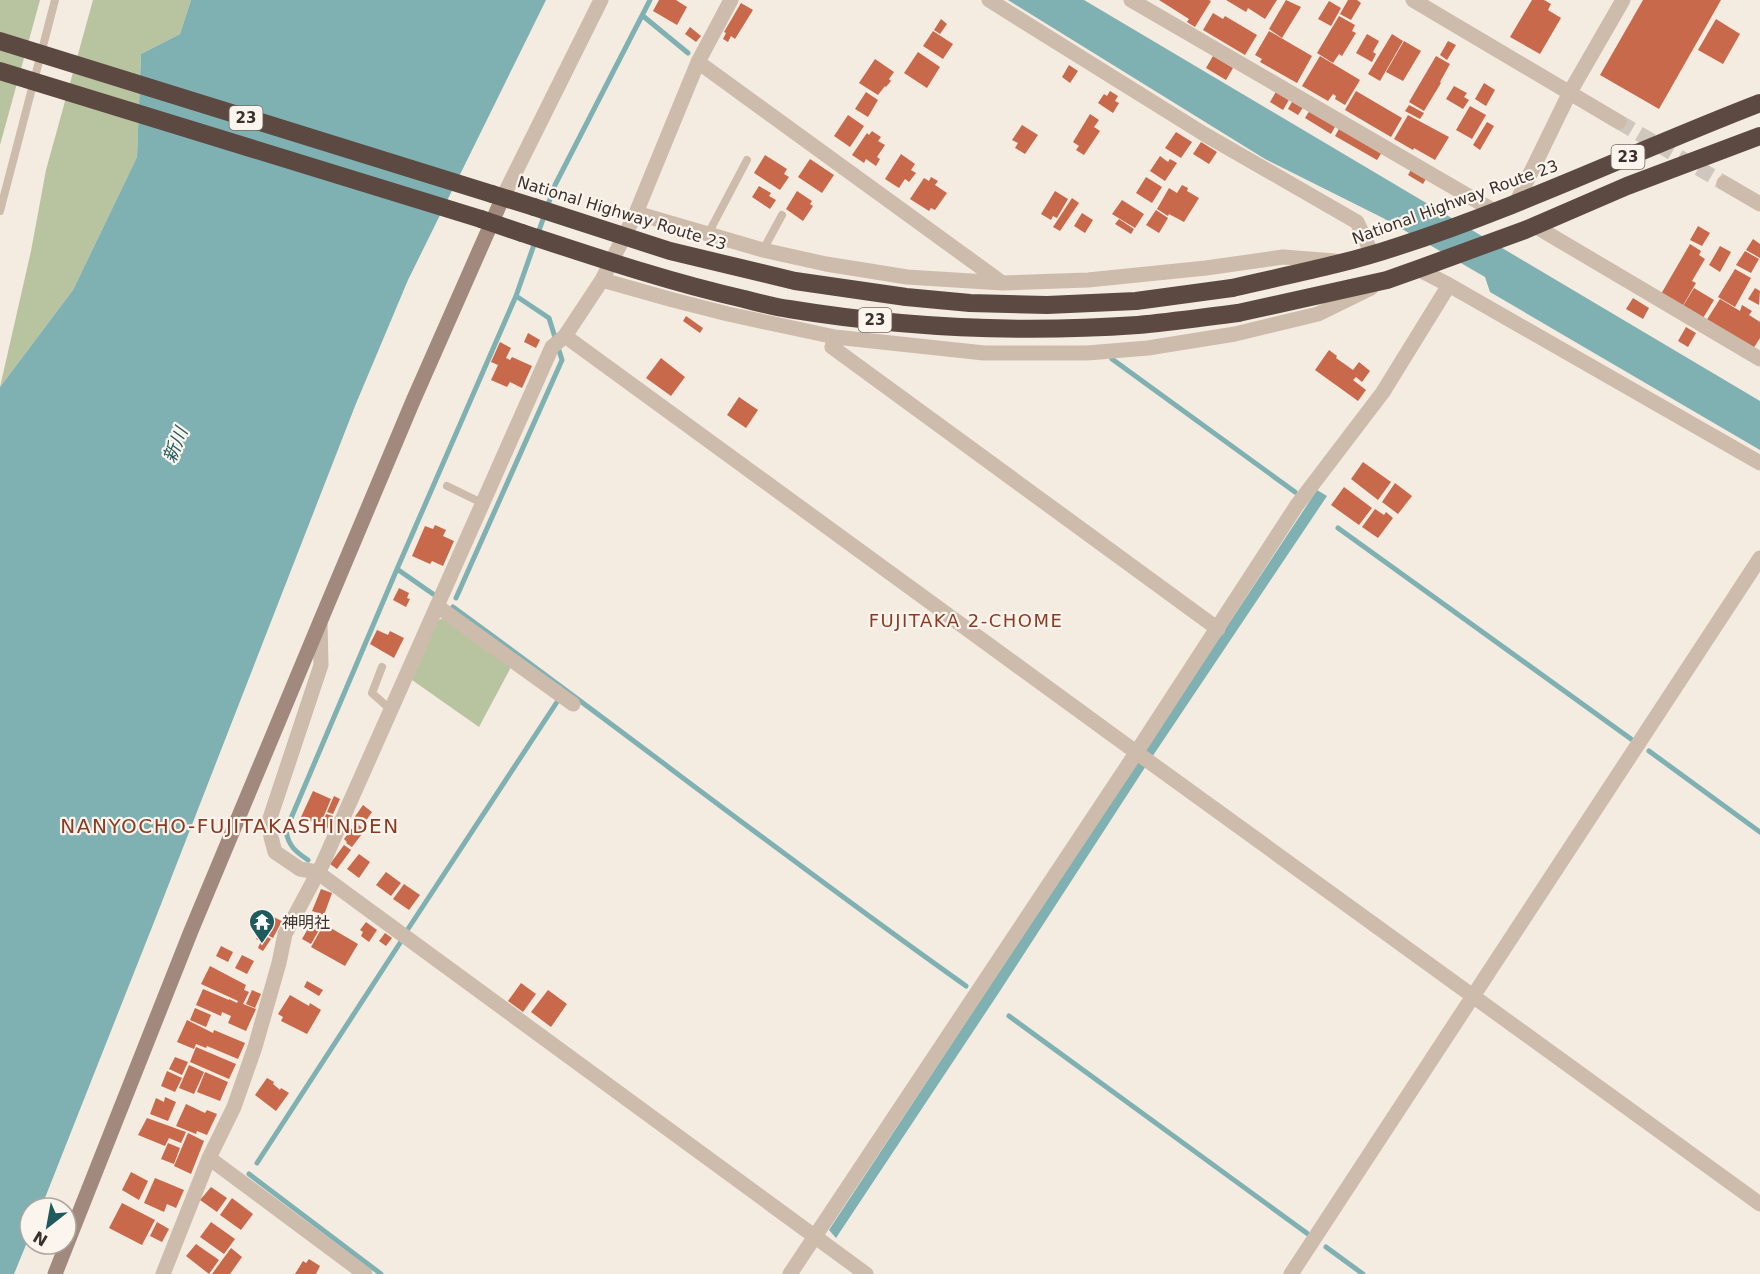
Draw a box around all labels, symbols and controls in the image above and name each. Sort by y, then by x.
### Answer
road number: 23 [230,106,262,130]
road number: 23 [1612,145,1644,169]
street label: National Highway Route 23 [1349,156,1561,248]
street label: National Highway Route 23 [515,172,729,254]
road number: 23 [858,308,892,332]
water label: 新川 [159,423,192,466]
district label: FUJITAKA 2-CHOME [869,610,1063,631]
district label: NANYOCHO-FUJITAKASHINDEN [60,814,400,838]
temple icon: 神明社 [247,907,277,945]
place label: 神明社 [282,913,330,932]
north arrow [18,1196,78,1256]
text: N [30,1227,51,1250]

